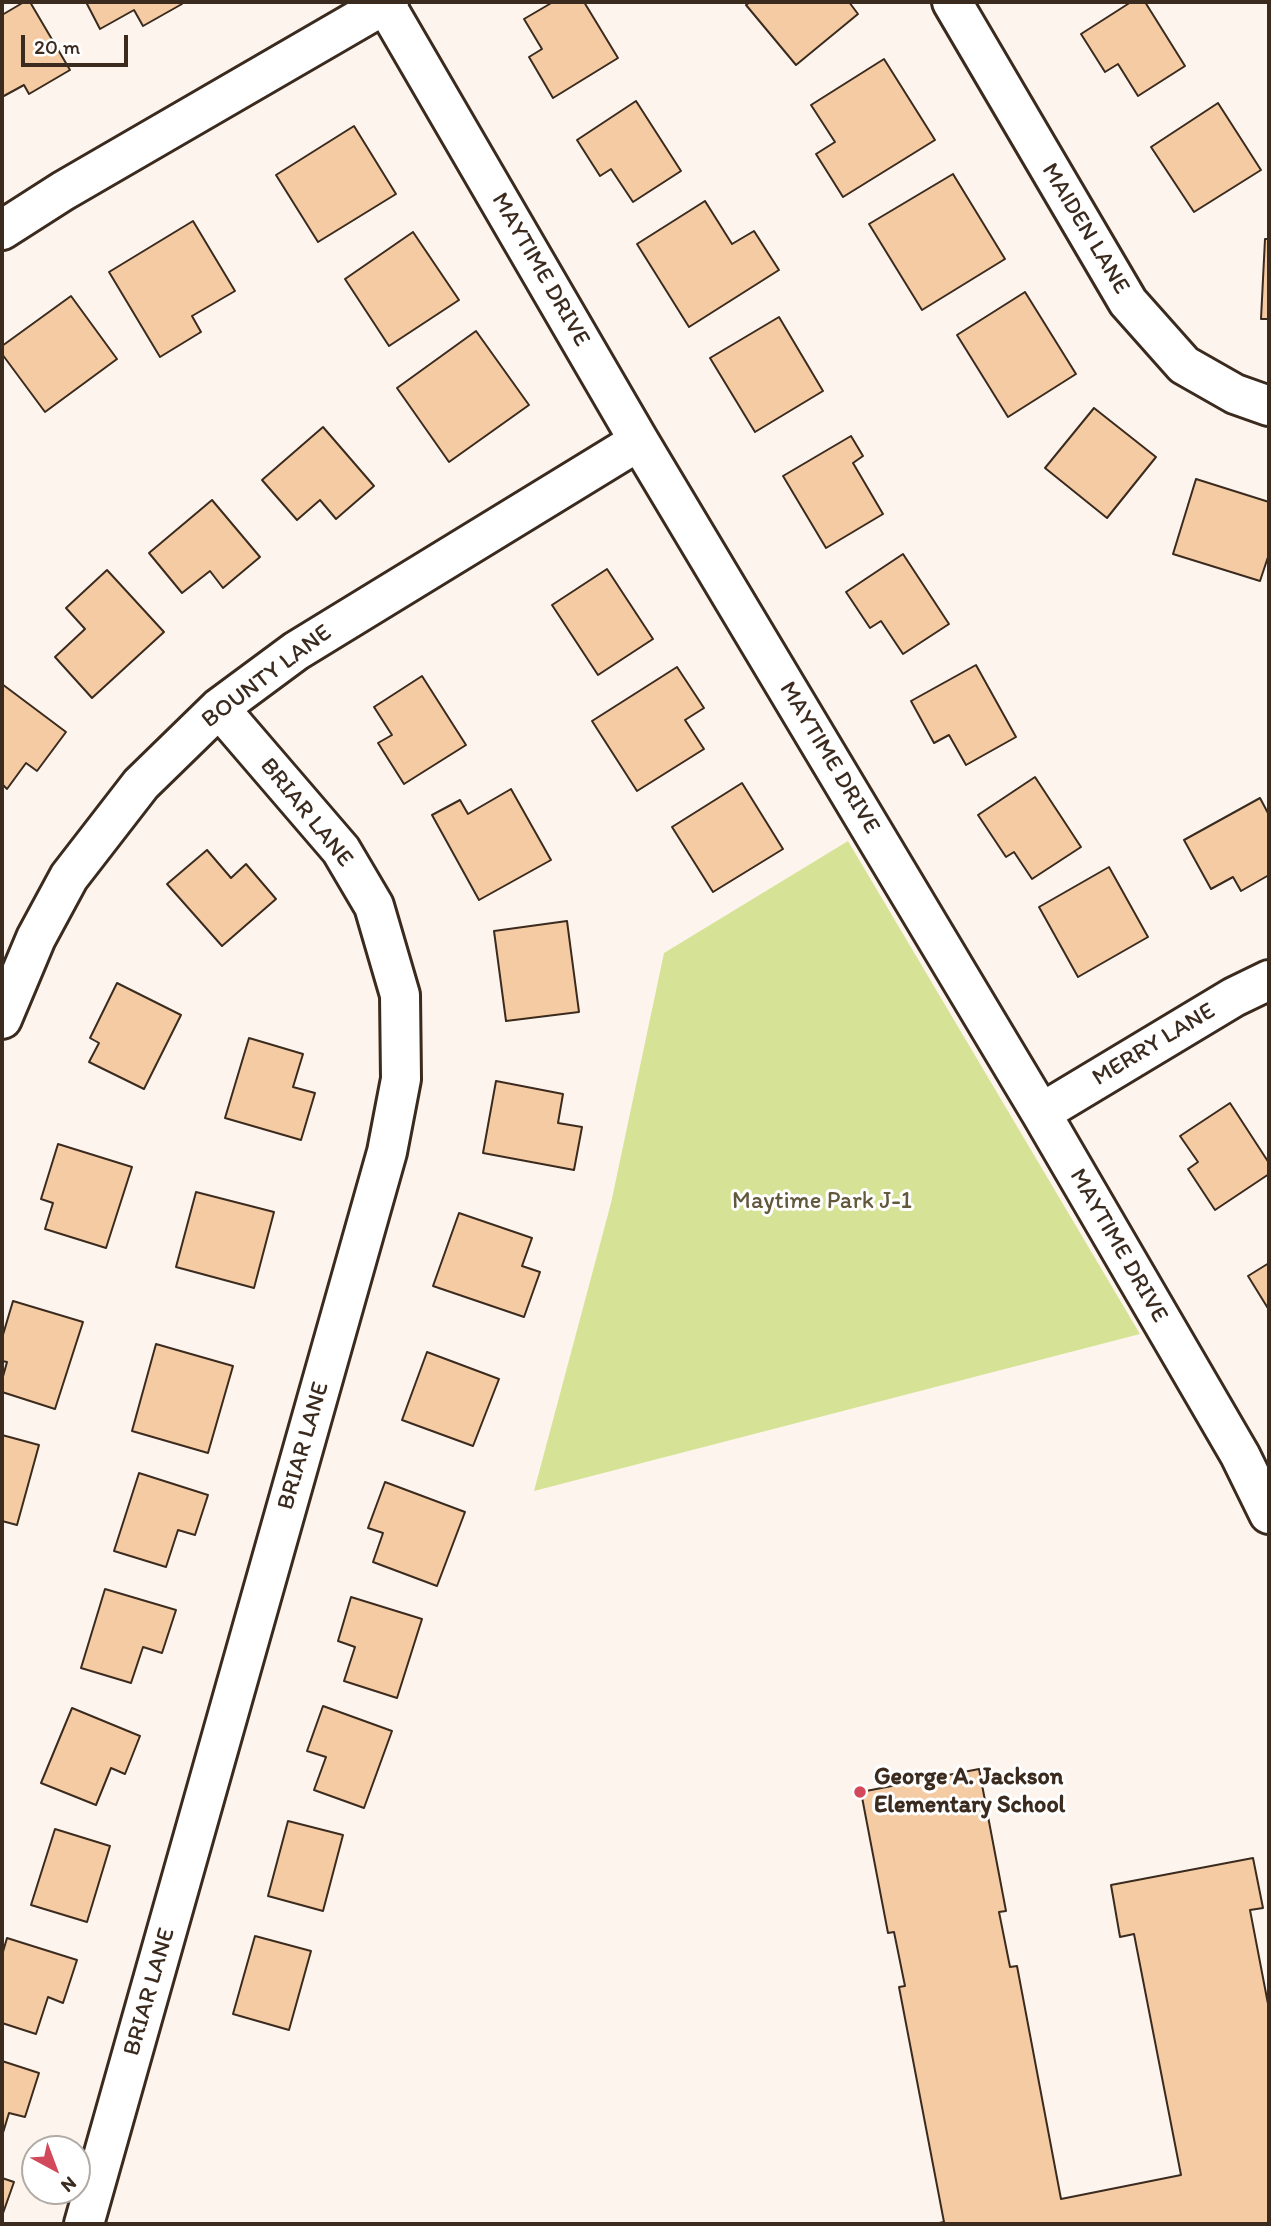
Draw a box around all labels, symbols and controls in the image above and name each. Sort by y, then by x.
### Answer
scale bar [24,21,131,65]
text: 20 m [34,34,80,59]
street label: MAIDEN LANE [1035,158,1135,300]
street label: MAYTIME DRIVE [484,188,596,352]
street label: BOUNTY LANE [197,619,337,735]
street label: MAYTIME DRIVE [772,677,886,839]
street label: BRIAR LANE [253,753,359,873]
street label: MERRY LANE [1087,997,1221,1093]
street label: MAYTIME DRIVE [1062,1164,1174,1328]
park label: Maytime Park J-1 [732,1188,912,1216]
street label: BRIAR LANE [272,1379,336,1513]
place label: George A. Jackson Elementary School [874,1764,1065,1820]
marker: George A. Jackson Elementary School [852,1784,868,1800]
street label: BRIAR LANE [118,1925,182,2059]
north arrow [21,2135,91,2205]
text: N [56,2172,81,2198]

